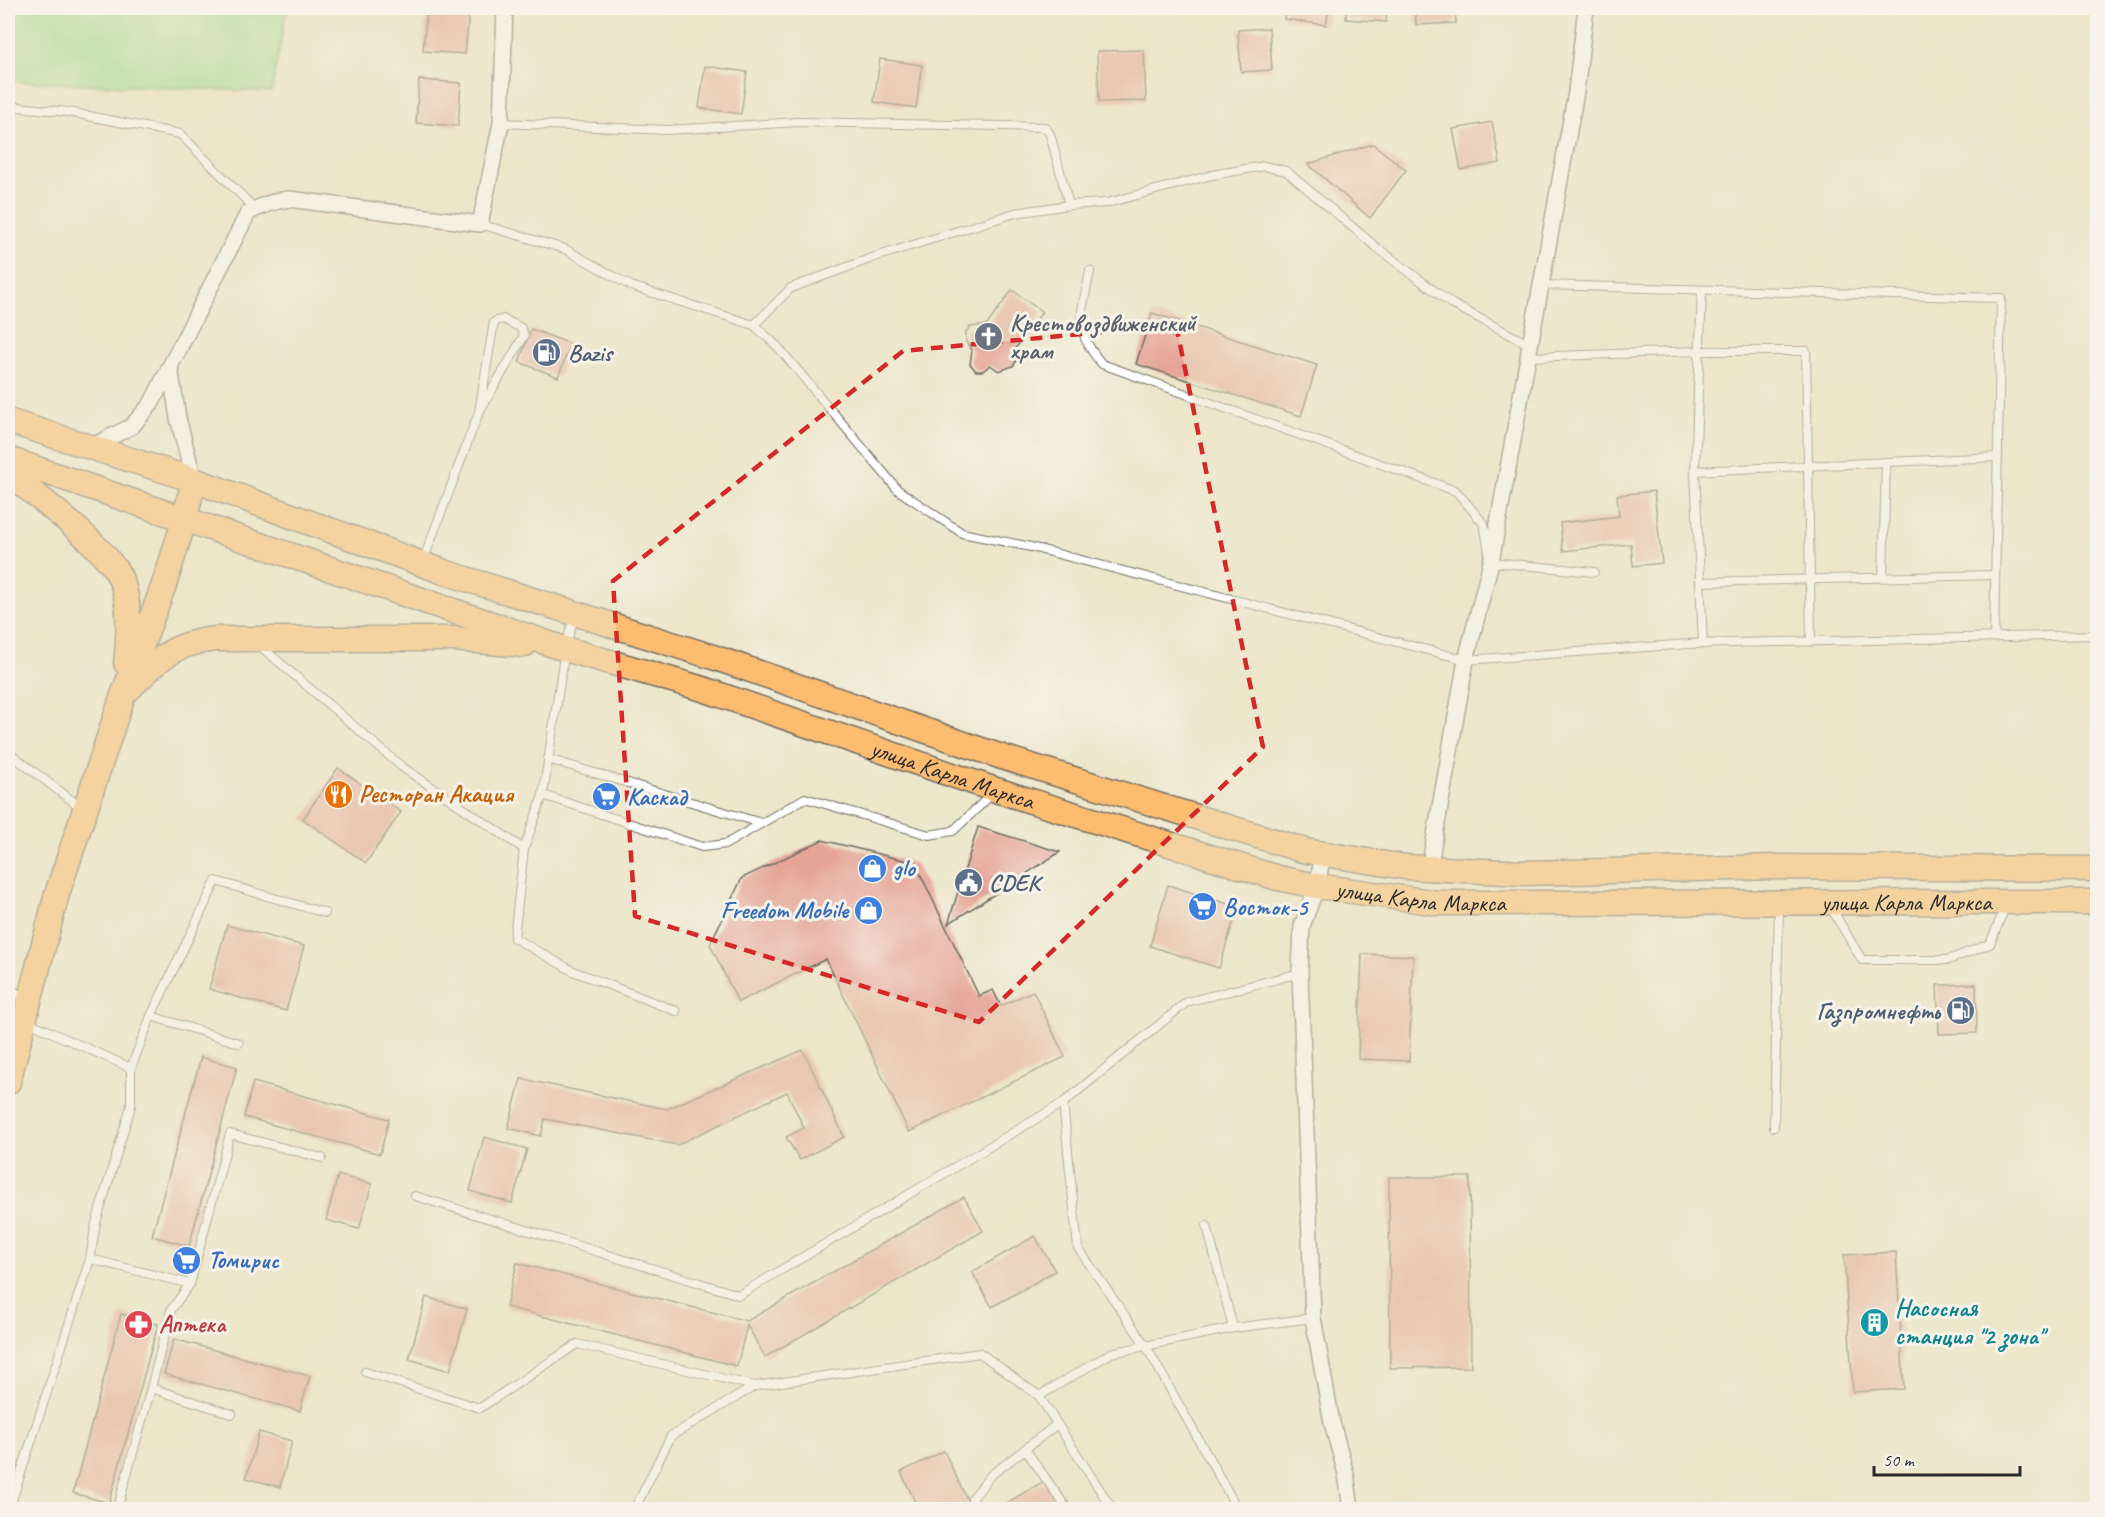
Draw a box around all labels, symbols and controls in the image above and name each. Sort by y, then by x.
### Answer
place label: Крестовоздвиженский храм [1010,308,1198,366]
church icon: Крестовоздвиженский храм [973,321,1005,353]
fuel station icon: Bazis [531,337,563,369]
place label: Bazis [568,338,615,368]
street label: улица Карла Маркса [865,732,1039,816]
restaurant icon: Ресторан Акация [322,778,354,810]
place label: Ресторан Акация [359,779,515,809]
supermarket icon: Каскад [590,781,622,813]
place label: Каскад [627,782,689,812]
shop icon: glo [856,852,888,884]
place label: glo [893,853,917,883]
public building icon: CDEK [952,867,984,899]
place label: CDEK [989,868,1044,898]
street label: улица Карла Маркса [1332,874,1507,918]
street label: улица Карла Маркса [1819,887,1993,917]
supermarket icon: Восток-5 [1186,891,1218,923]
place label: Восток-5 [1223,892,1310,922]
shop icon: Freedom Mobile [853,894,885,926]
place label: Freedom Mobile [721,895,850,925]
fuel station icon: Газпромнефть [1945,995,1977,1027]
place label: Газпромнефть [1817,996,1942,1027]
supermarket icon: Томирис [171,1244,203,1276]
place label: Томирис [208,1245,280,1275]
place label: Насосная станция "2 зона" [1895,1293,2049,1352]
building icon: Насосная станция "2 зона" [1858,1306,1890,1338]
pharmacy icon: Аптека [122,1308,154,1340]
place label: Аптека [159,1309,227,1339]
scale bar [1874,1439,2020,1477]
text: 50 m [1883,1449,1916,1471]

